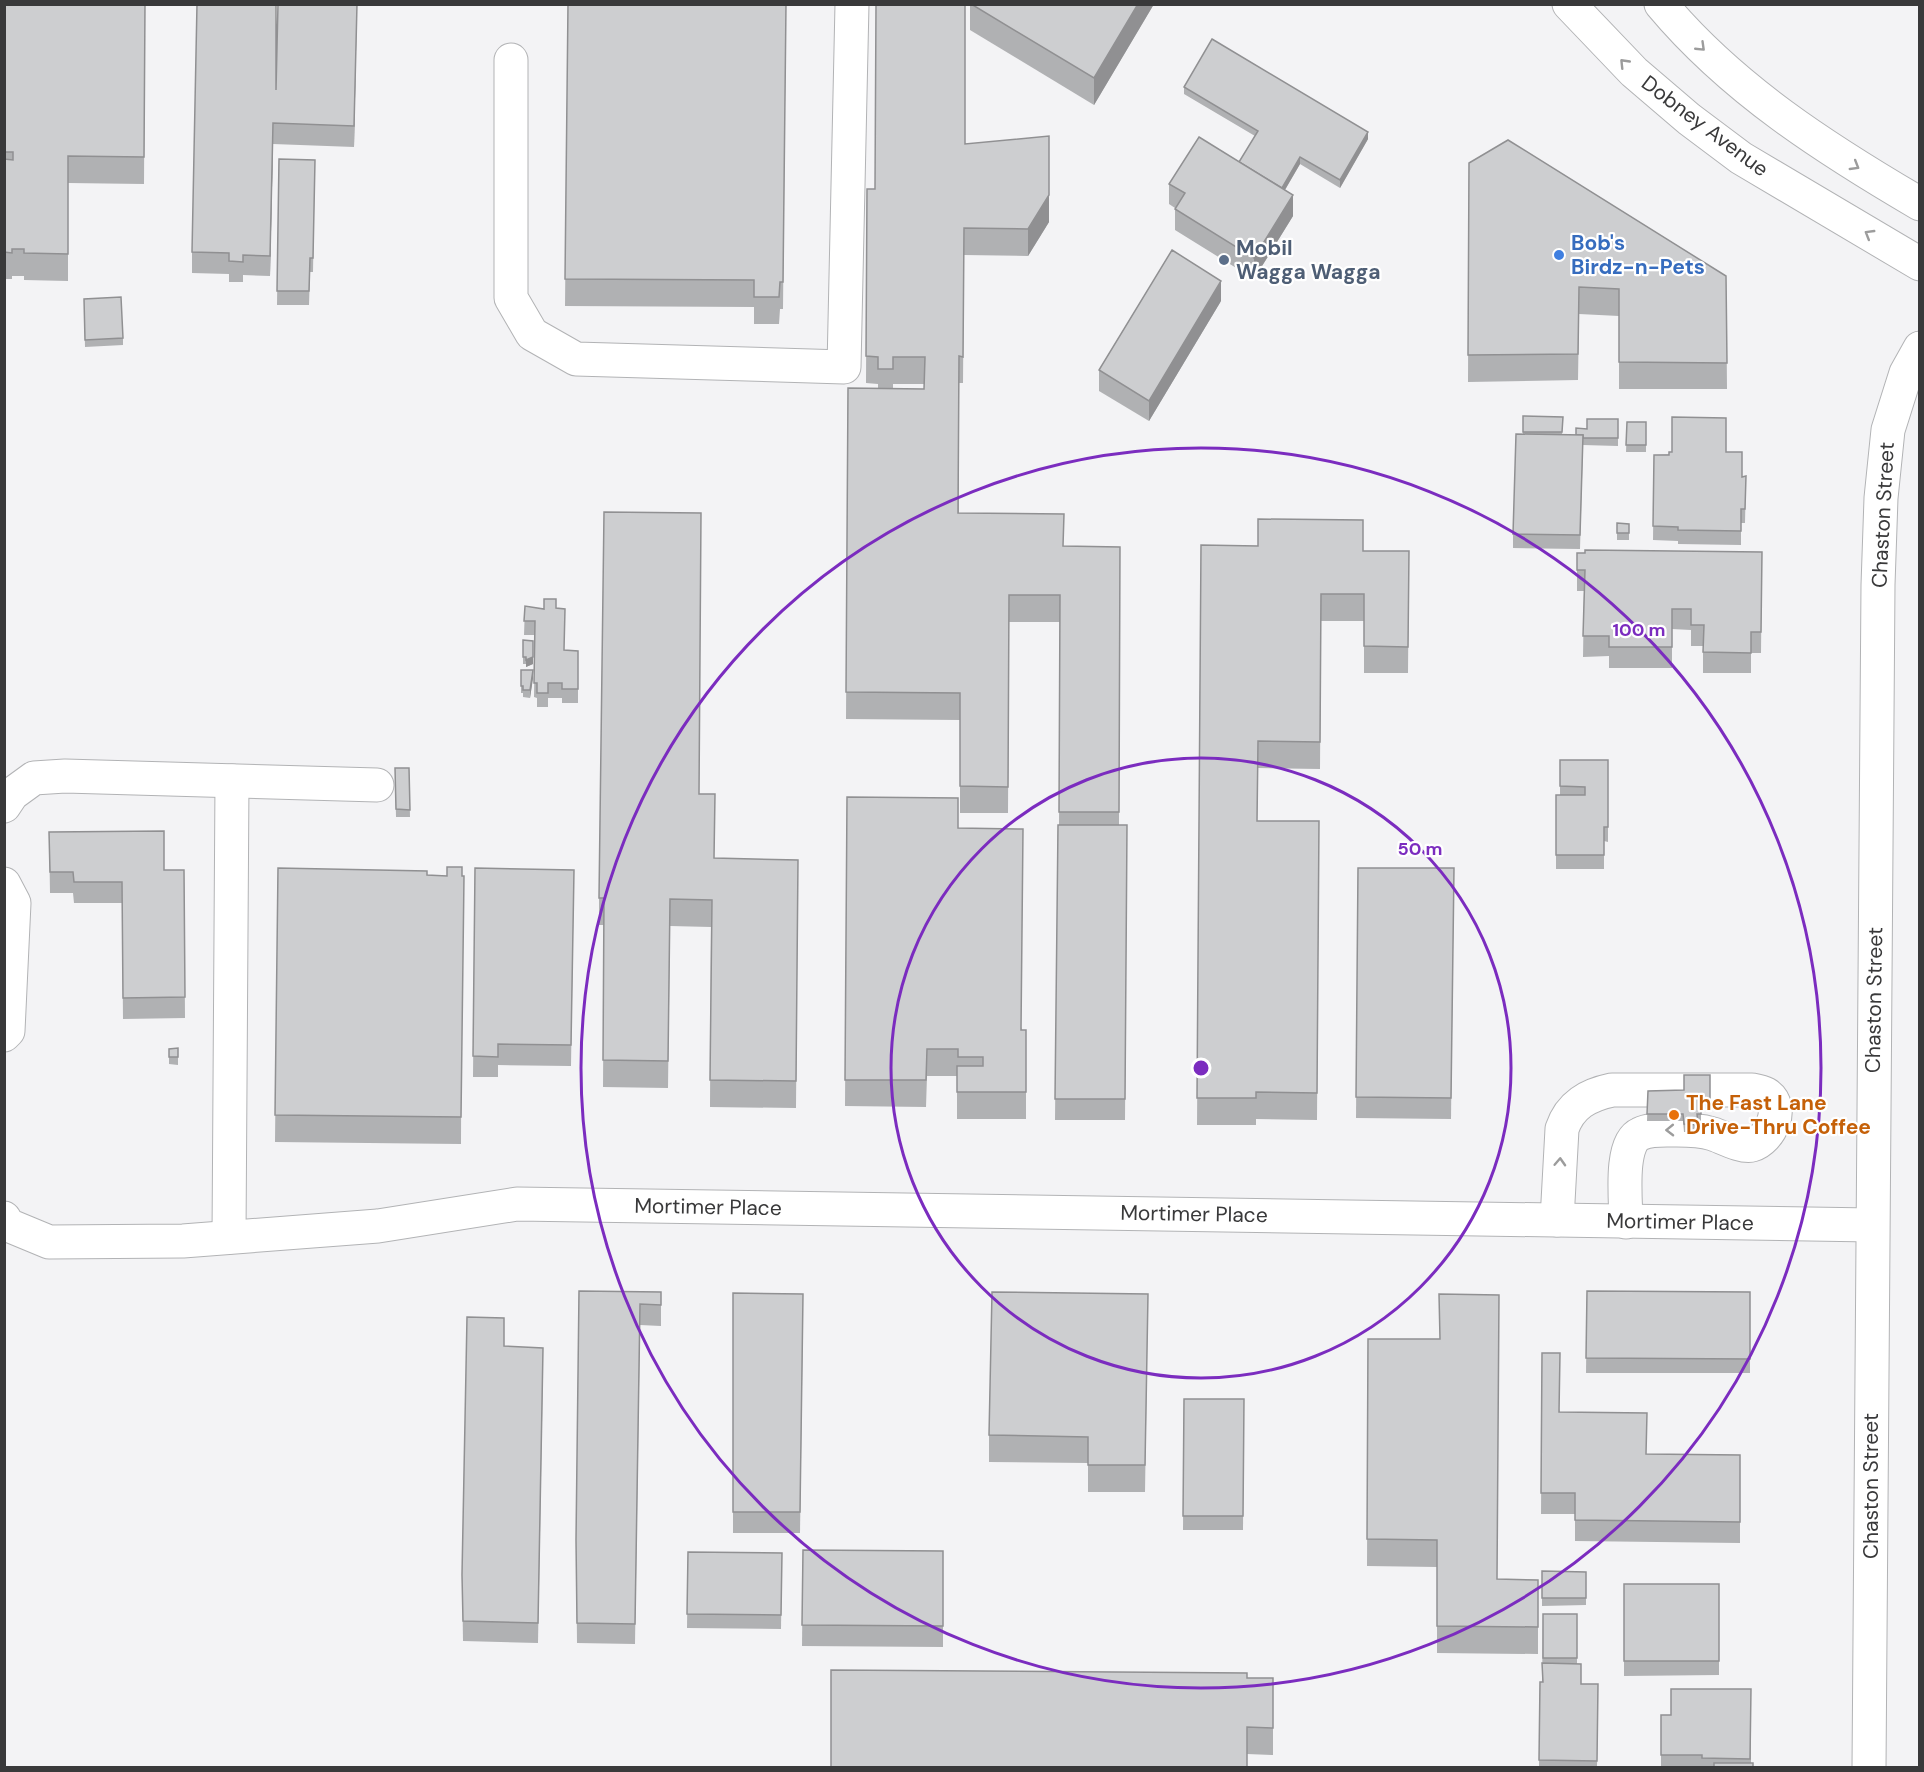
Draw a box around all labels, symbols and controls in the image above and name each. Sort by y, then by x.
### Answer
one-way arrow [1694,41,1705,51]
one-way arrow [1621,59,1632,70]
street label: Dobney Avenue [1636,69,1774,183]
one-way arrow [1849,158,1859,170]
place label: Bob's Birdz-n-Pets [1571,229,1705,281]
one-way arrow [1865,230,1875,242]
place label: Mobil Wagga Wagga [1236,234,1381,286]
marker: Bob's Birdz-n-Pets [1552,248,1566,262]
marker: Mobil Wagga Wagga [1217,253,1231,267]
street label: Chaston Street [1865,441,1901,589]
text: 100 m [1612,618,1666,642]
text: 50 m [1397,837,1443,861]
street label: Chaston Street [1859,927,1889,1073]
centre of rings [1191,1058,1211,1078]
place label: The Fast Lane Drive-Thru Coffee [1686,1089,1871,1141]
marker: The Fast Lane Drive-Thru Coffee [1667,1108,1681,1122]
one-way arrow [1665,1124,1674,1136]
one-way arrow [1554,1157,1567,1166]
street label: Mortimer Place [634,1192,782,1222]
street label: Mortimer Place [1120,1199,1268,1229]
street label: Mortimer Place [1606,1207,1754,1237]
street label: Chaston Street [1857,1413,1885,1559]

